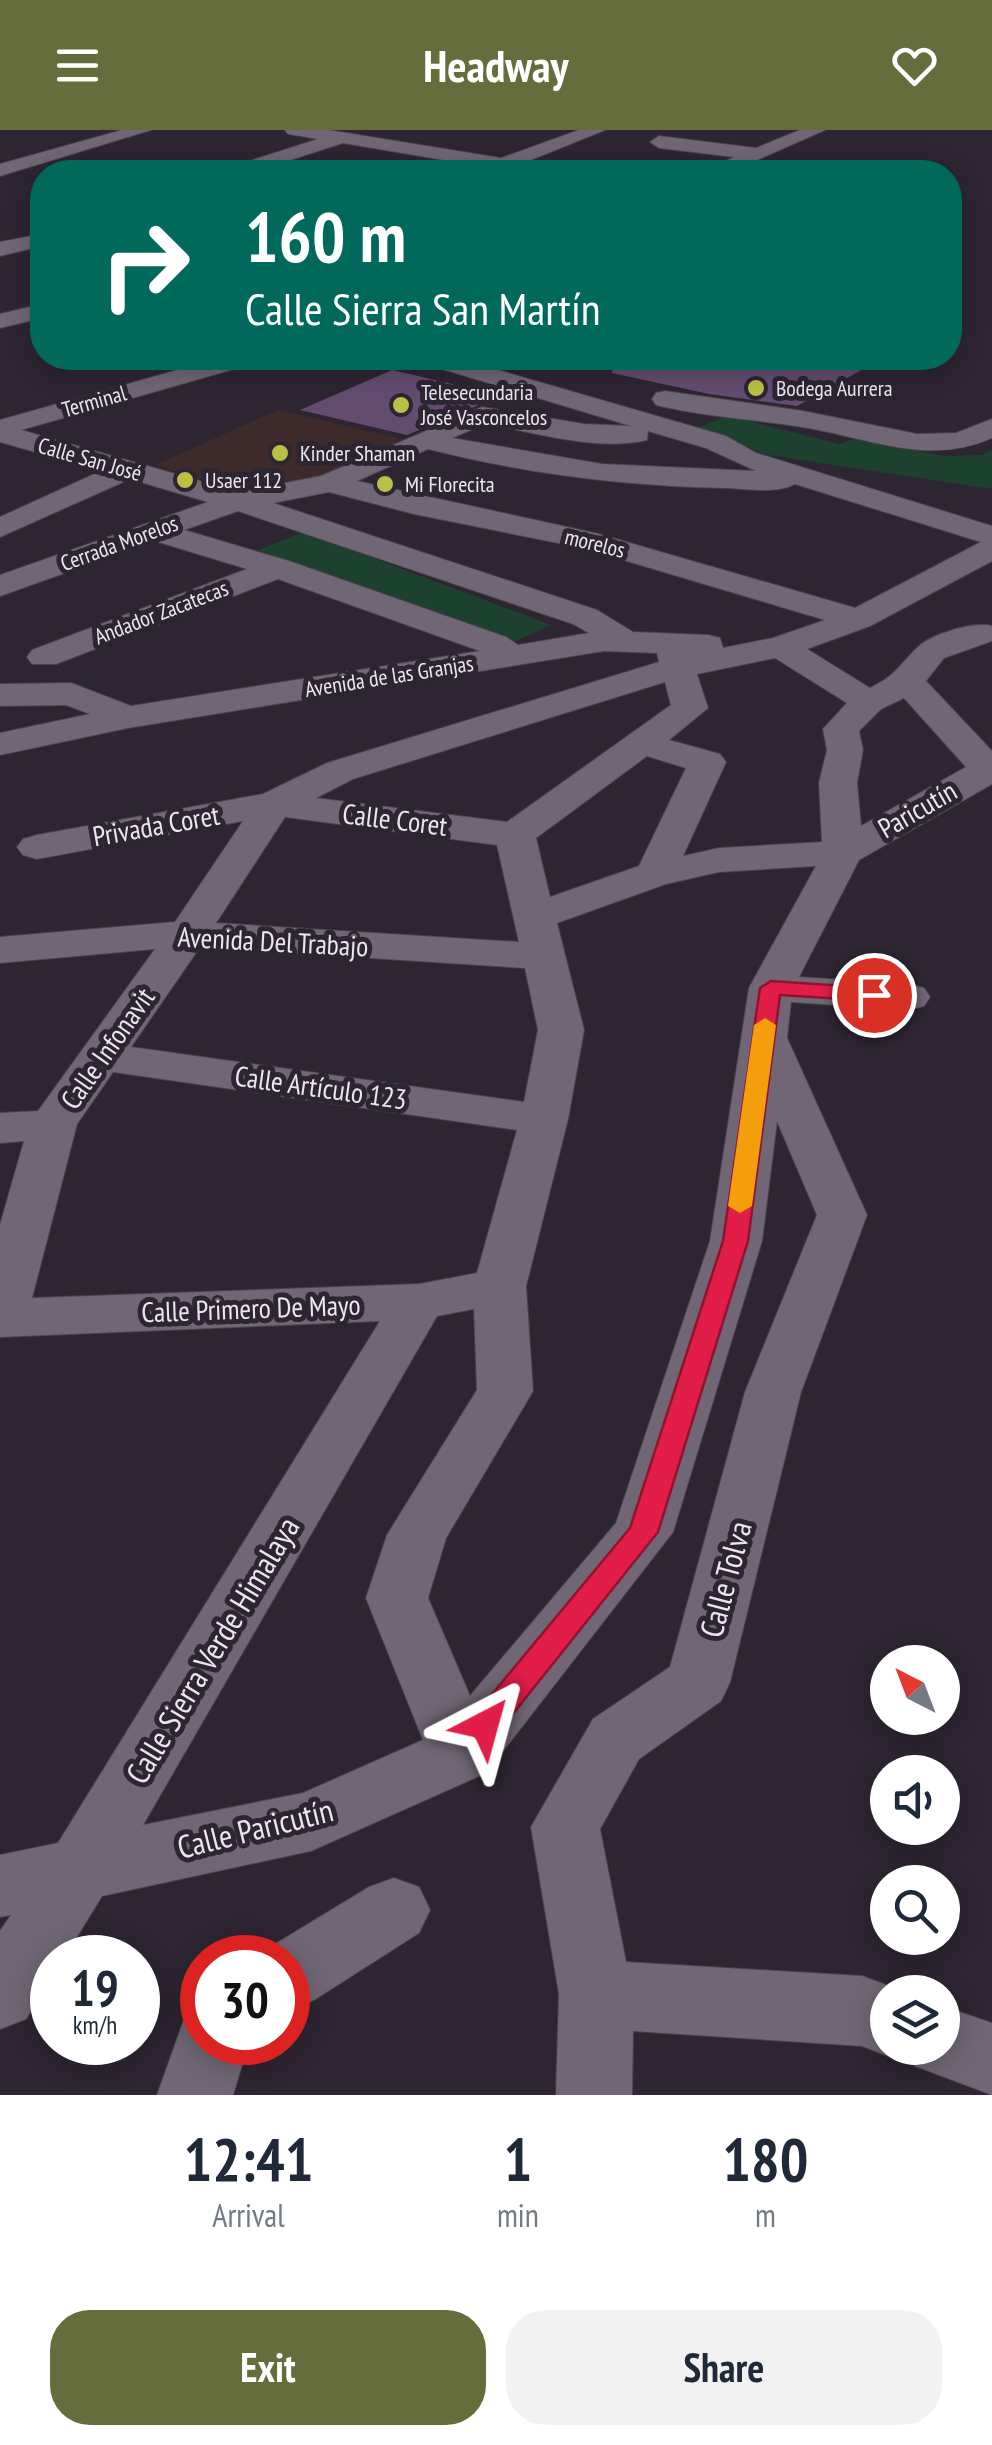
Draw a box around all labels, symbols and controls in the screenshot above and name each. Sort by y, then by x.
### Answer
text: Headway [423,36,569,94]
icon: menu [50,38,105,93]
icon: heart [887,38,942,93]
text: 160 m [245,191,406,281]
icon: right [80,200,210,330]
text: Calle Sierra San Martín [245,279,600,337]
place label: Bodega Aurrera [776,374,893,402]
marker: Bodega Aurrera [745,377,767,399]
street label: Terminal [59,378,130,423]
place label: Telesecundaria José Vasconcelos [420,378,547,431]
marker: Telesecundaria José Vasconcelos [390,394,412,416]
street label: Calle San José [35,431,145,487]
place label: Kinder Shaman [300,439,415,467]
marker: Kinder Shaman [269,442,291,464]
place label: Usaer 112 [205,466,282,494]
marker: Usaer 112 [174,469,196,491]
place label: Mi Florecita [405,470,495,498]
marker: Mi Florecita [374,473,396,495]
street label: Cerrada Morelos [56,509,182,577]
street label: morelos [562,522,628,564]
street label: Andador Zacatecas [90,574,232,650]
street label: Avenida de las Granjas [303,649,475,703]
street label: Paricutín [871,772,963,846]
street label: Calle Coret [340,794,450,844]
street label: Privada Coret [90,796,223,854]
street label: Avenida Del Trabajo [177,918,369,964]
pin [832,953,917,1038]
icon: arrive [847,968,902,1023]
street label: Calle Infonavit [52,980,163,1116]
street label: Calle Artículo 123 [233,1057,409,1117]
street label: Calle Primero De Mayo [141,1286,361,1330]
street label: Calle Sierra Verde Himalaya [116,1509,308,1791]
street label: Calle Tolva [689,1516,761,1642]
north arrow [870,1645,960,1735]
map controls [870,1645,960,2065]
position arrow [433,1673,537,1777]
button: sound [870,1755,960,1845]
street label: Calle Paricutín [173,1788,337,1868]
button: search [870,1865,960,1955]
speed limit sign: 30 [180,1935,310,2065]
text: 19 [71,1955,119,2020]
button: layers [870,1975,960,2065]
text: km/h [73,2009,117,2041]
text: 12:41 [184,2120,313,2198]
text: 1 [504,2120,532,2198]
text: 180 [722,2120,808,2198]
text: Arrival [212,2194,285,2236]
text: min [497,2194,539,2236]
text: m [755,2194,776,2236]
button: Exit [50,2310,486,2425]
button: Share [506,2310,942,2425]

